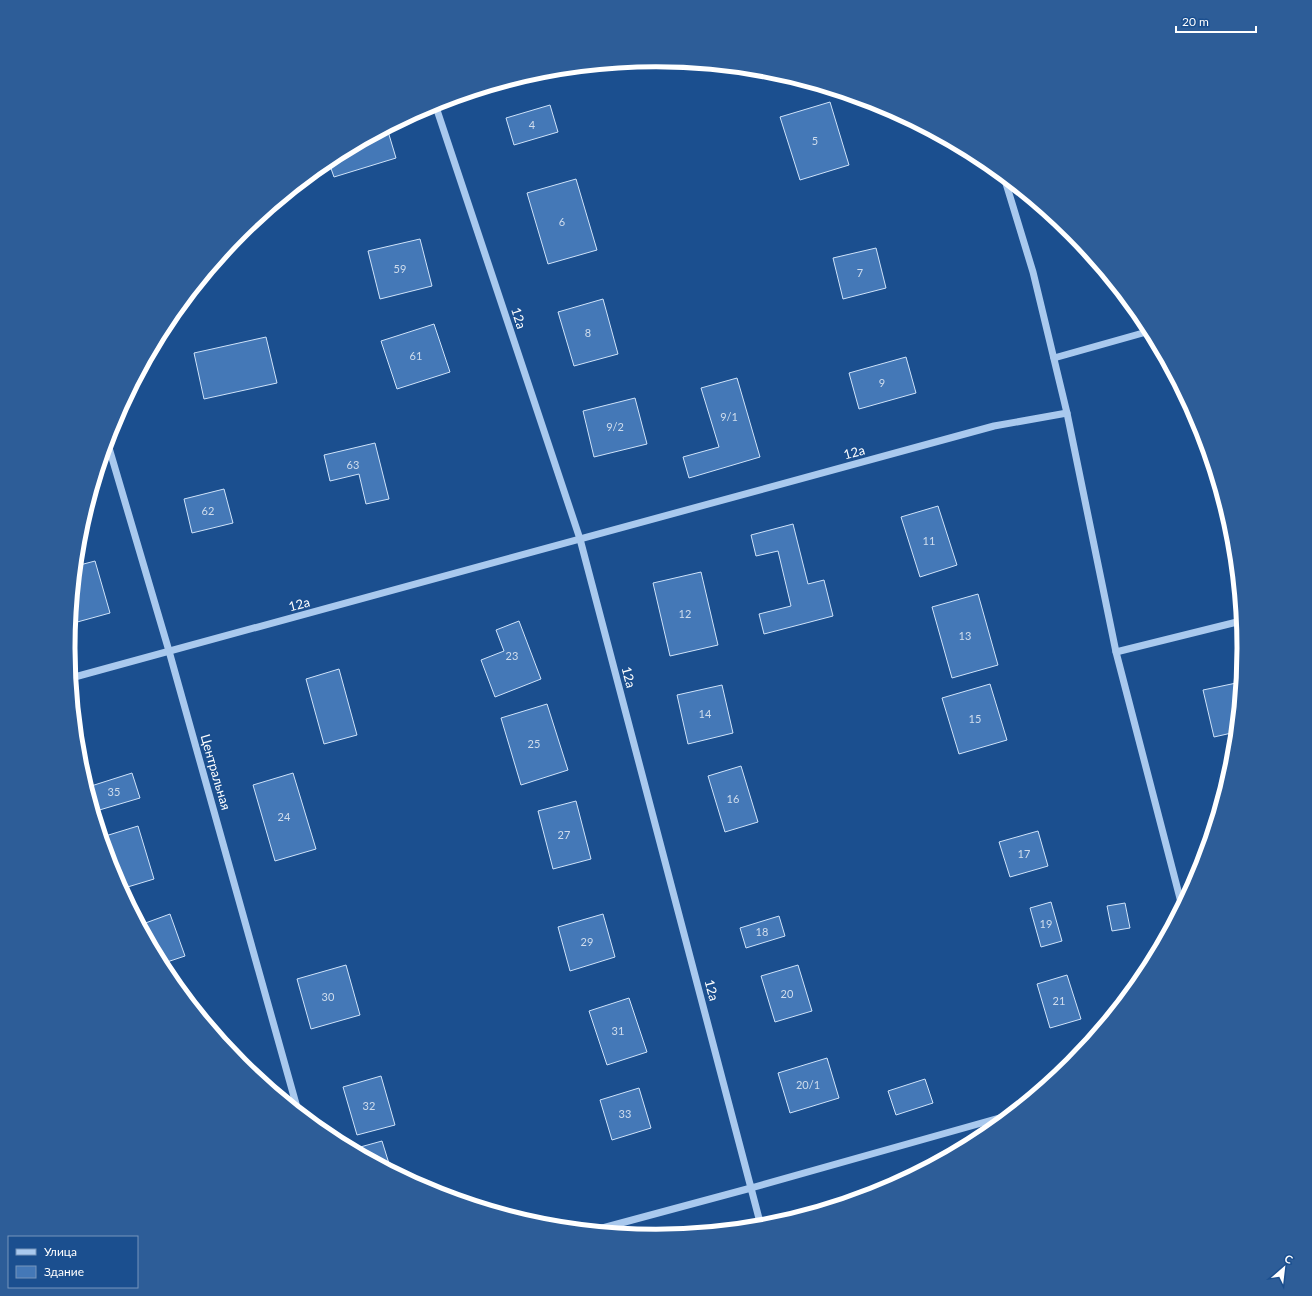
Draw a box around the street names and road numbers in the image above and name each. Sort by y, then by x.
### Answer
street label: 12а [508,305,530,331]
street label: 12а [842,441,866,463]
street label: 12а [287,593,311,615]
street label: 12а [618,665,640,689]
street label: Центральная [198,732,234,812]
street label: 12а [701,978,723,1002]

